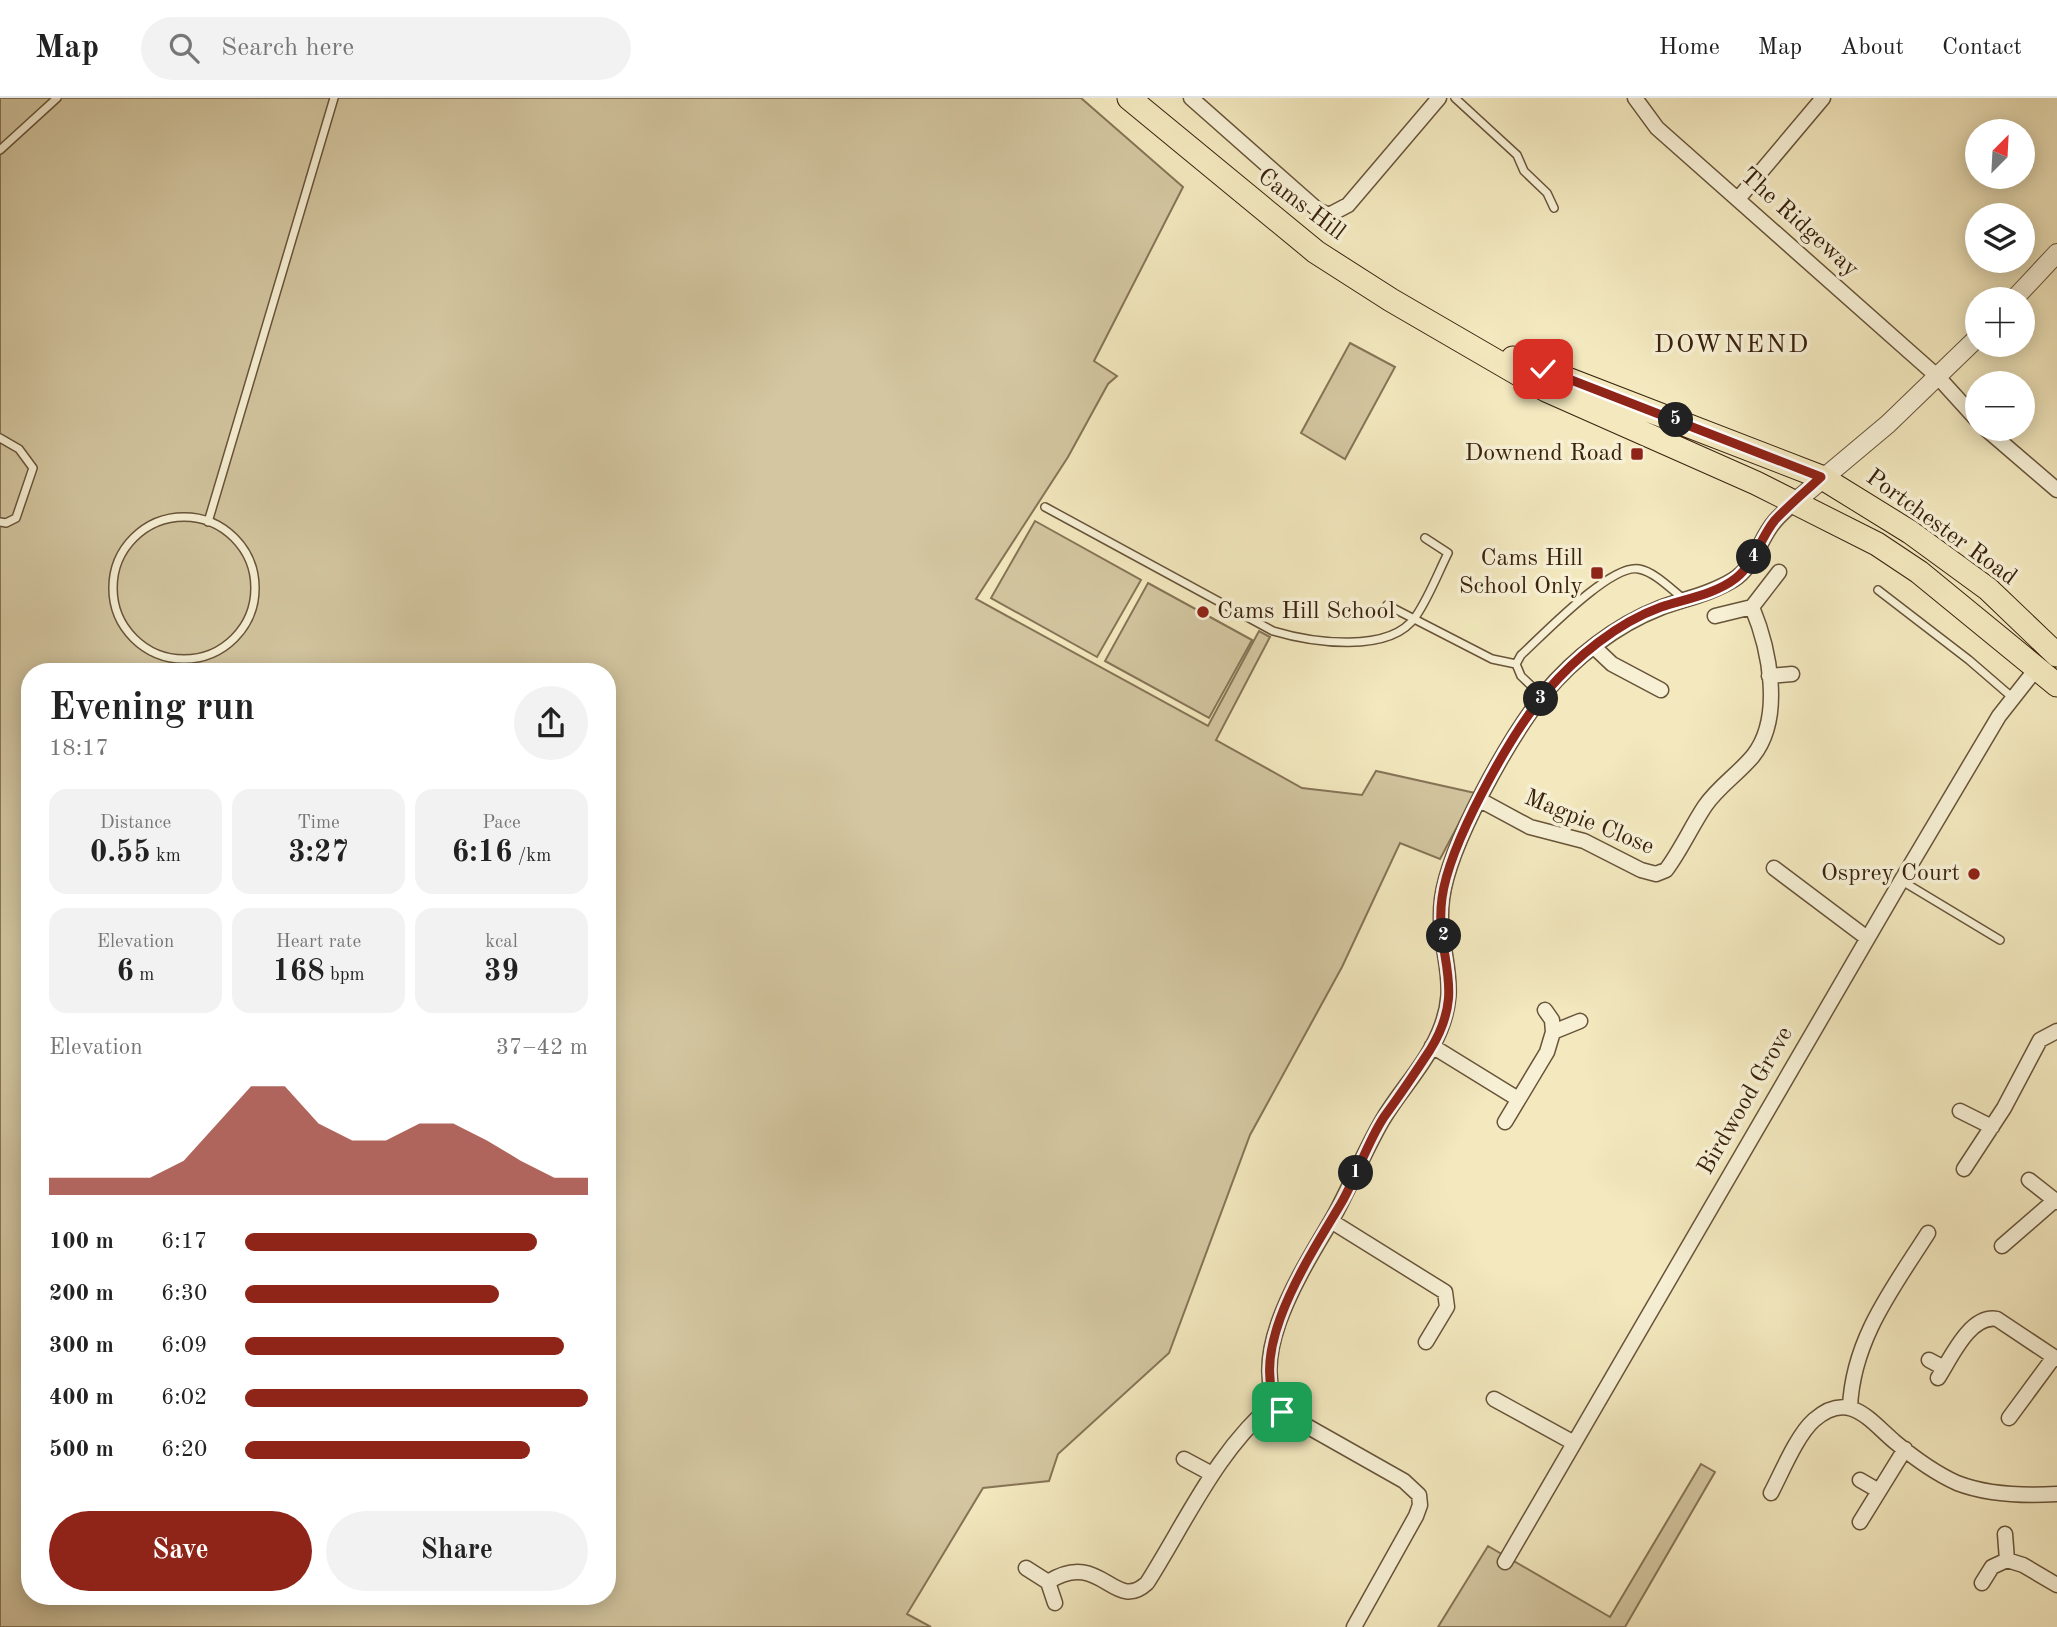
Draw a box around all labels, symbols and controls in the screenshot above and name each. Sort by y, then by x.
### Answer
search box [141,17,631,80]
icon: search [165,29,203,67]
text: Map [35,32,99,65]
text: Search here [221,35,354,61]
text: Home [1659,36,1720,60]
text: Map [1758,36,1802,60]
text: About [1840,36,1904,60]
text: Contact [1942,36,2022,60]
north arrow [1965,119,2035,189]
map controls [1965,119,2035,441]
street label: The Ridgeway [1735,164,1863,282]
street label: Cams Hill [1253,165,1349,245]
button: layers [1965,203,2035,273]
button: + [1965,287,2035,357]
district label: DOWNEND [1654,332,1810,358]
pin [1513,339,1573,399]
icon: check [1524,350,1562,388]
button: − [1965,371,2035,441]
pin: 5 [1658,402,1694,438]
text: 5 [1670,410,1681,429]
place label: Downend Road [1464,442,1623,466]
marker: Downend Road [1629,446,1645,462]
street label: Portchester Road [1861,465,2021,591]
pin: 4 [1736,540,1772,574]
place label: Cams Hill School Only [1459,547,1583,599]
text: 4 [1748,547,1759,566]
marker: Cams Hill School Only [1589,565,1605,581]
place label: Cams Hill School [1217,600,1395,624]
marker: Cams Hill School [1195,604,1211,620]
pin: 3 [1524,682,1558,716]
button: share [514,686,588,760]
text: 3 [1535,689,1546,708]
text: Evening run [49,690,255,728]
text: 18:17 [49,737,109,760]
street label: Magpie Close [1521,786,1657,860]
text: Distance [100,814,171,833]
text: Time [297,814,340,833]
text: Pace [482,814,521,833]
text: 0.55 [90,838,151,868]
text: 3:27 [288,838,349,868]
text: 6:16 [452,838,512,868]
text: km [151,847,181,866]
text: /km [512,847,551,866]
place label: Osprey Court [1821,862,1960,886]
marker: Osprey Court [1966,866,1982,882]
pin: 2 [1426,918,1462,954]
text: 2 [1438,926,1449,945]
text: Elevation [97,933,174,952]
text: Heart rate [276,933,361,952]
text: kcal [485,933,518,952]
text: 6 [117,957,134,987]
text: 168 [272,957,325,987]
text: 39 [484,957,519,987]
text: m [134,966,154,985]
text: bpm [325,966,365,985]
street label: Birdwood Grove [1694,1023,1798,1179]
text: Elevation [49,1036,143,1059]
text: 37–42 m [496,1036,588,1059]
pin: 1 [1338,1156,1374,1190]
text: 1 [1350,1163,1361,1182]
text: 100 m [49,1230,114,1253]
text: 6:17 [161,1230,207,1253]
text: 200 m [49,1282,114,1305]
text: 6:30 [161,1282,207,1305]
text: 300 m [49,1334,114,1357]
text: 6:09 [161,1334,207,1357]
pin [1252,1382,1312,1442]
text: 400 m [49,1386,114,1409]
text: 6:02 [161,1386,207,1409]
icon: arrive [1263,1393,1301,1431]
text: 500 m [49,1438,114,1461]
text: 6:20 [161,1438,207,1461]
button: Save [49,1511,312,1591]
button: Share [326,1511,588,1591]

